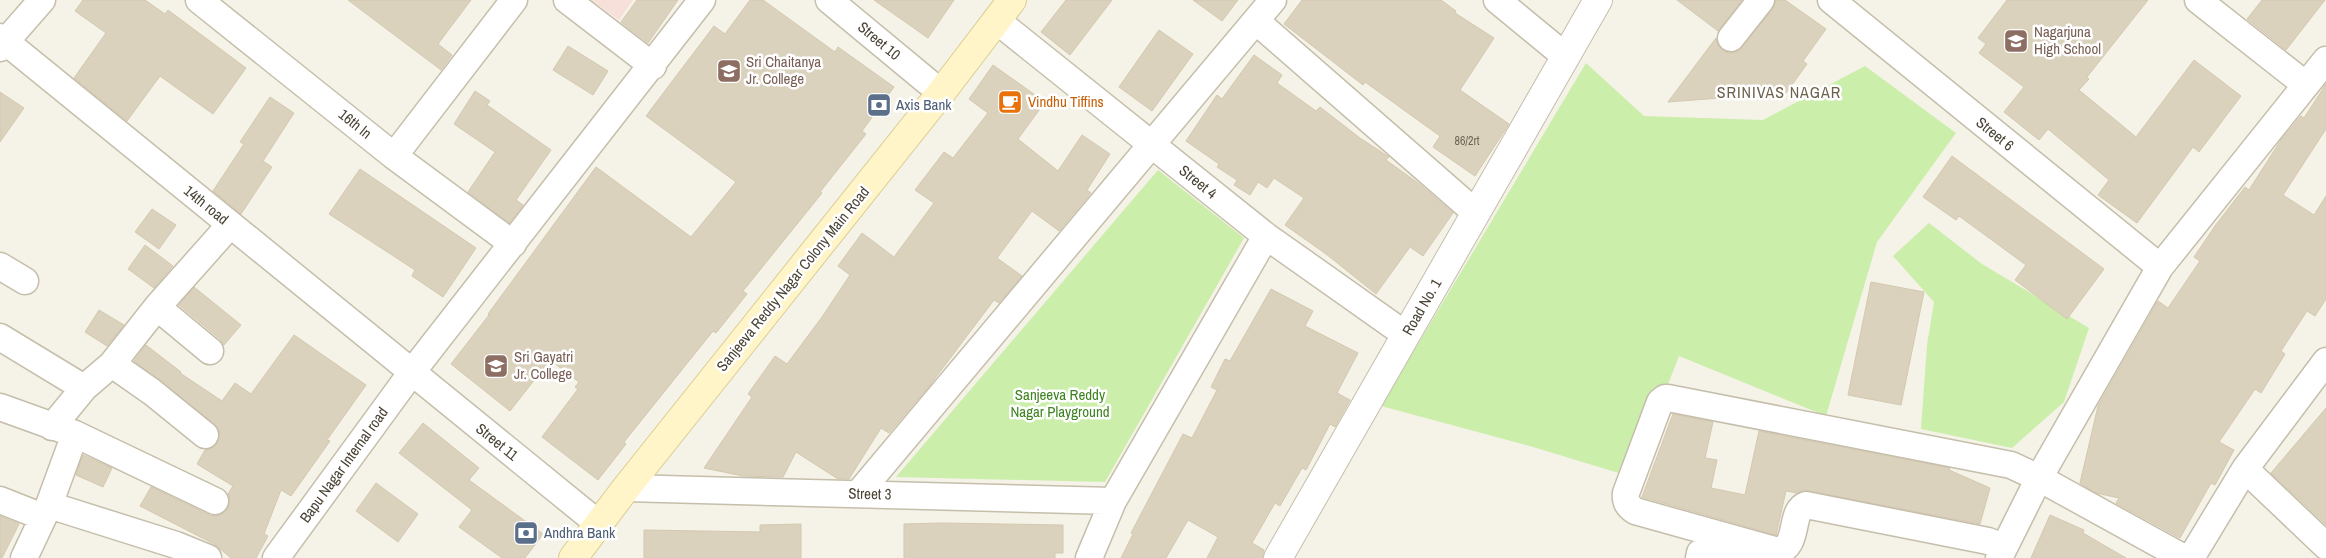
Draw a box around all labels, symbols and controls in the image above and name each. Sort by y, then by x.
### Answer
street label: Street 10 [853,17,905,65]
place label: Nagarjuna High School [2034,21,2101,59]
school or university icon: Nagarjuna High School [2003,28,2029,54]
place label: Sri Chaitanya Jr. College [746,51,821,89]
school or university icon: Sri Chaitanya Jr. College [716,58,742,84]
district label: SRINIVAS NAGAR [1717,81,1841,103]
cafe icon: Vindhu Tiffins [997,89,1023,115]
place label: Vindhu Tiffins [1028,91,1104,112]
bank icon: Axis Bank [866,92,892,118]
place label: Axis Bank [895,94,952,115]
street label: 16th ln [334,104,376,143]
street label: Street 6 [1972,112,2019,155]
house number: 86/2rt [1454,133,1480,149]
street label: Street 4 [1175,160,1222,203]
street label: 14th road [180,180,233,229]
street label: Sanjeeva Reddy Nagar Colony Main Road [711,182,874,376]
street label: Road No. 1 [1397,274,1446,339]
place label: Sri Gayatri Jr. College [514,346,573,384]
school or university icon: Sri Gayatri Jr. College [483,353,509,379]
park label: Sanjeeva Reddy Nagar Playground [1010,384,1110,422]
street label: Bapu Nagar Internal road [295,403,393,527]
street label: Street 11 [472,418,523,465]
street label: Street 3 [848,483,892,504]
bank icon: Andhra Bank [513,520,539,546]
place label: Andhra Bank [543,522,616,543]

